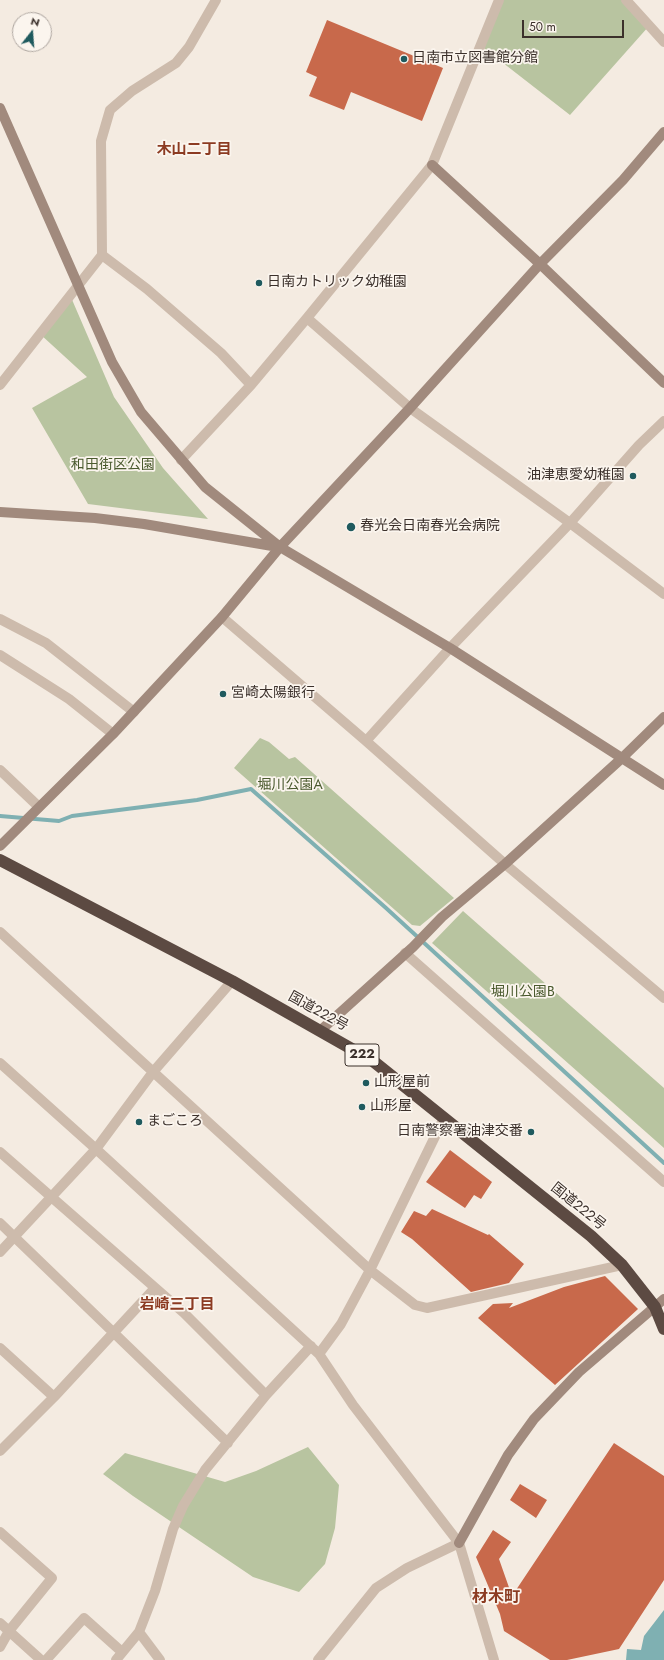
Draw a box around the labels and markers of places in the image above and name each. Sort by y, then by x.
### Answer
place label: 日南市立図書館分館 [412,51,538,67]
marker: 日南市立図書館分館 [399,54,409,64]
place label: 日南カトリック幼稚園 [267,275,407,291]
marker: 日南カトリック幼稚園 [254,278,264,288]
place label: 油津恵愛幼稚園 [527,468,625,484]
marker: 油津恵愛幼稚園 [628,471,638,481]
place label: 春光会日南春光会病院 [360,519,500,535]
marker: 春光会日南春光会病院 [345,521,357,533]
place label: 宮崎太陽銀行 [231,686,315,702]
marker: 宮崎太陽銀行 [218,689,228,699]
place label: 山形屋前 [374,1075,430,1091]
marker: 山形屋前 [361,1078,371,1088]
place label: 山形屋 [370,1099,412,1115]
marker: 山形屋 [357,1102,367,1112]
place label: まごころ [147,1114,203,1130]
marker: まごころ [134,1117,144,1127]
place label: 日南警察署油津交番 [397,1124,523,1140]
marker: 日南警察署油津交番 [526,1127,536,1137]

